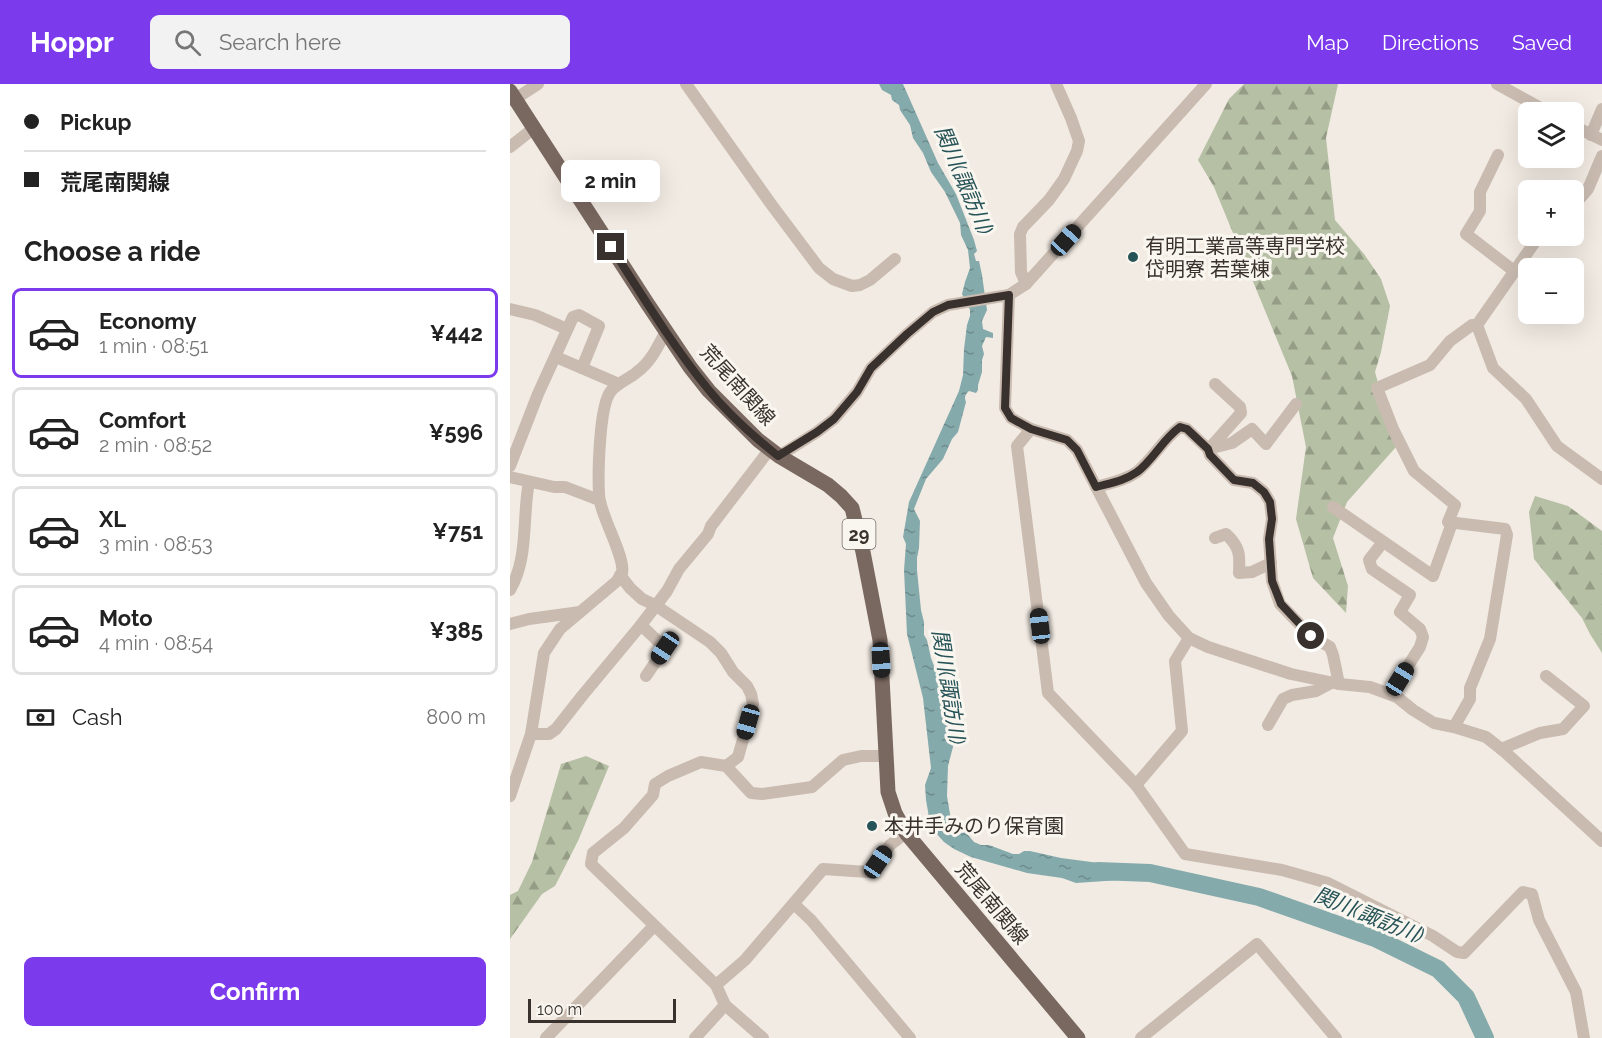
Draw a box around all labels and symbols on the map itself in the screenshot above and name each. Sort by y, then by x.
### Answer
water label: 関川(諏訪川) [930,122,998,239]
callout: 2 min [561,160,660,202]
car [1047,221,1085,259]
route end [597,233,624,260]
place label: 有明工業高等専門学校 岱明寮 若葉棟 [1145,234,1345,281]
marker: 有明工業高等専門学校 岱明寮 若葉棟 [1126,250,1140,264]
street label: 荒尾南関線 [696,340,780,430]
road number: 29 [842,519,876,549]
car [1029,607,1051,645]
route start [1297,622,1324,649]
car [647,628,683,668]
water label: 関川(諏訪川) [928,628,970,747]
car [871,642,891,678]
car [1383,659,1417,699]
car [734,702,762,742]
place label: 本井手みのり保育園 [884,814,1064,838]
marker: 本井手みのり保育園 [865,819,879,833]
car [860,842,896,882]
street label: 荒尾南関線 [951,857,1033,949]
water label: 関川(諏訪川) [1311,882,1428,949]
scale bar [528,996,676,1024]

